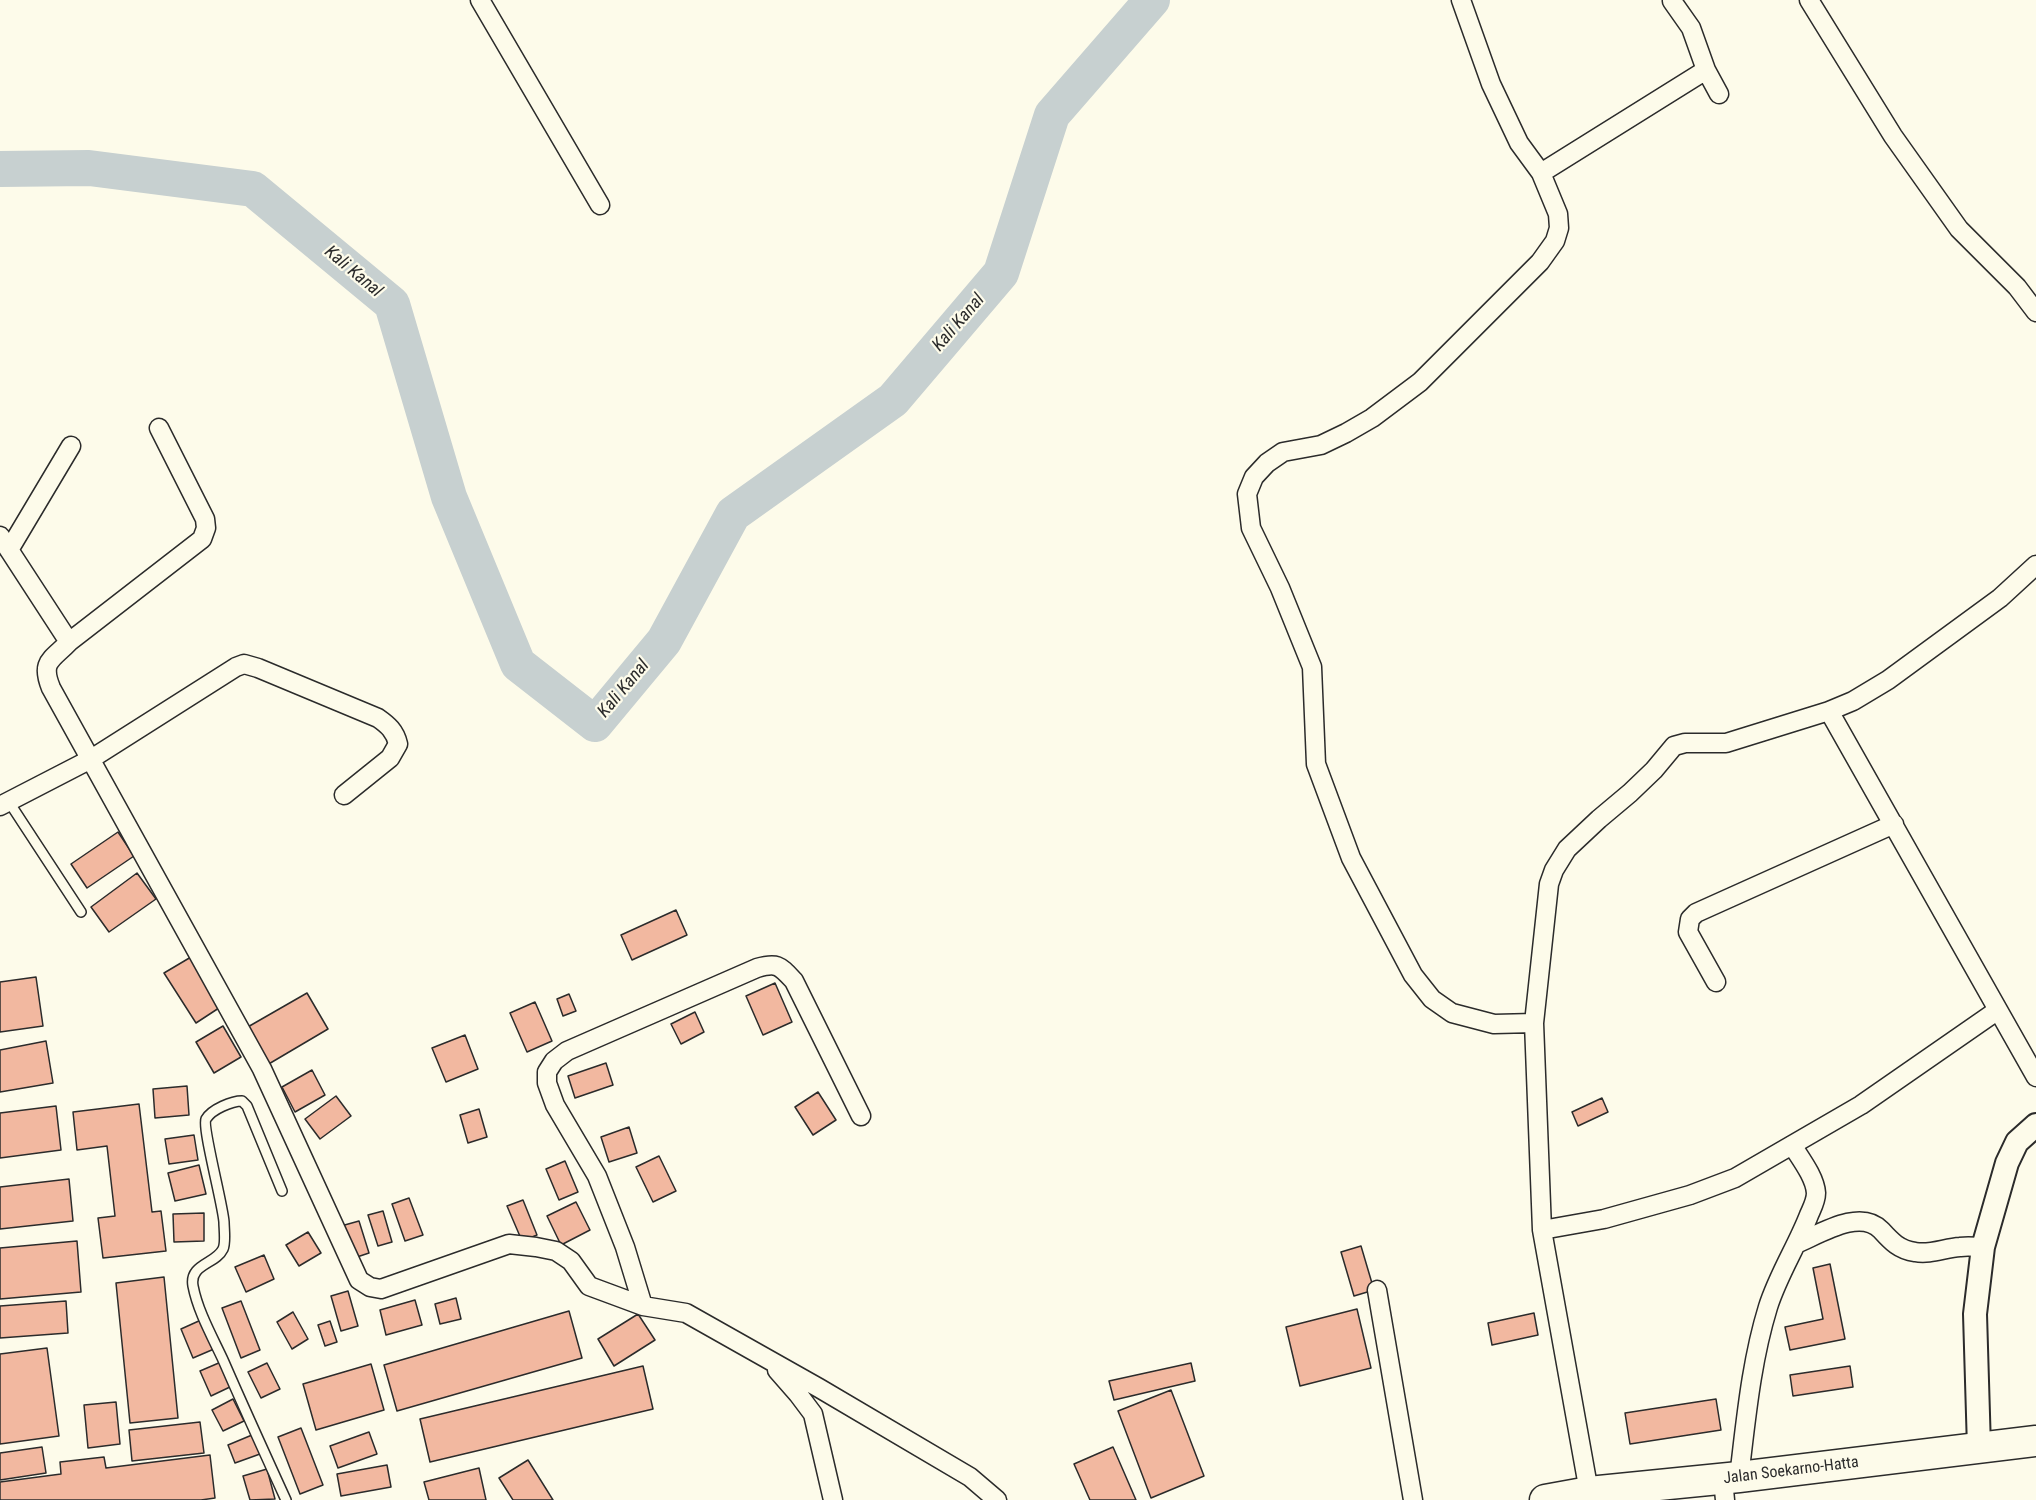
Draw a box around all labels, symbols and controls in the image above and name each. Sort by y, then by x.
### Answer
water label: Kali Kanal [320,242,386,302]
water label: Kali Kanal [928,290,990,356]
water label: Kali Kanal [594,656,654,722]
street label: Jalan Soekarno-Hatta [1722,1453,1860,1489]

